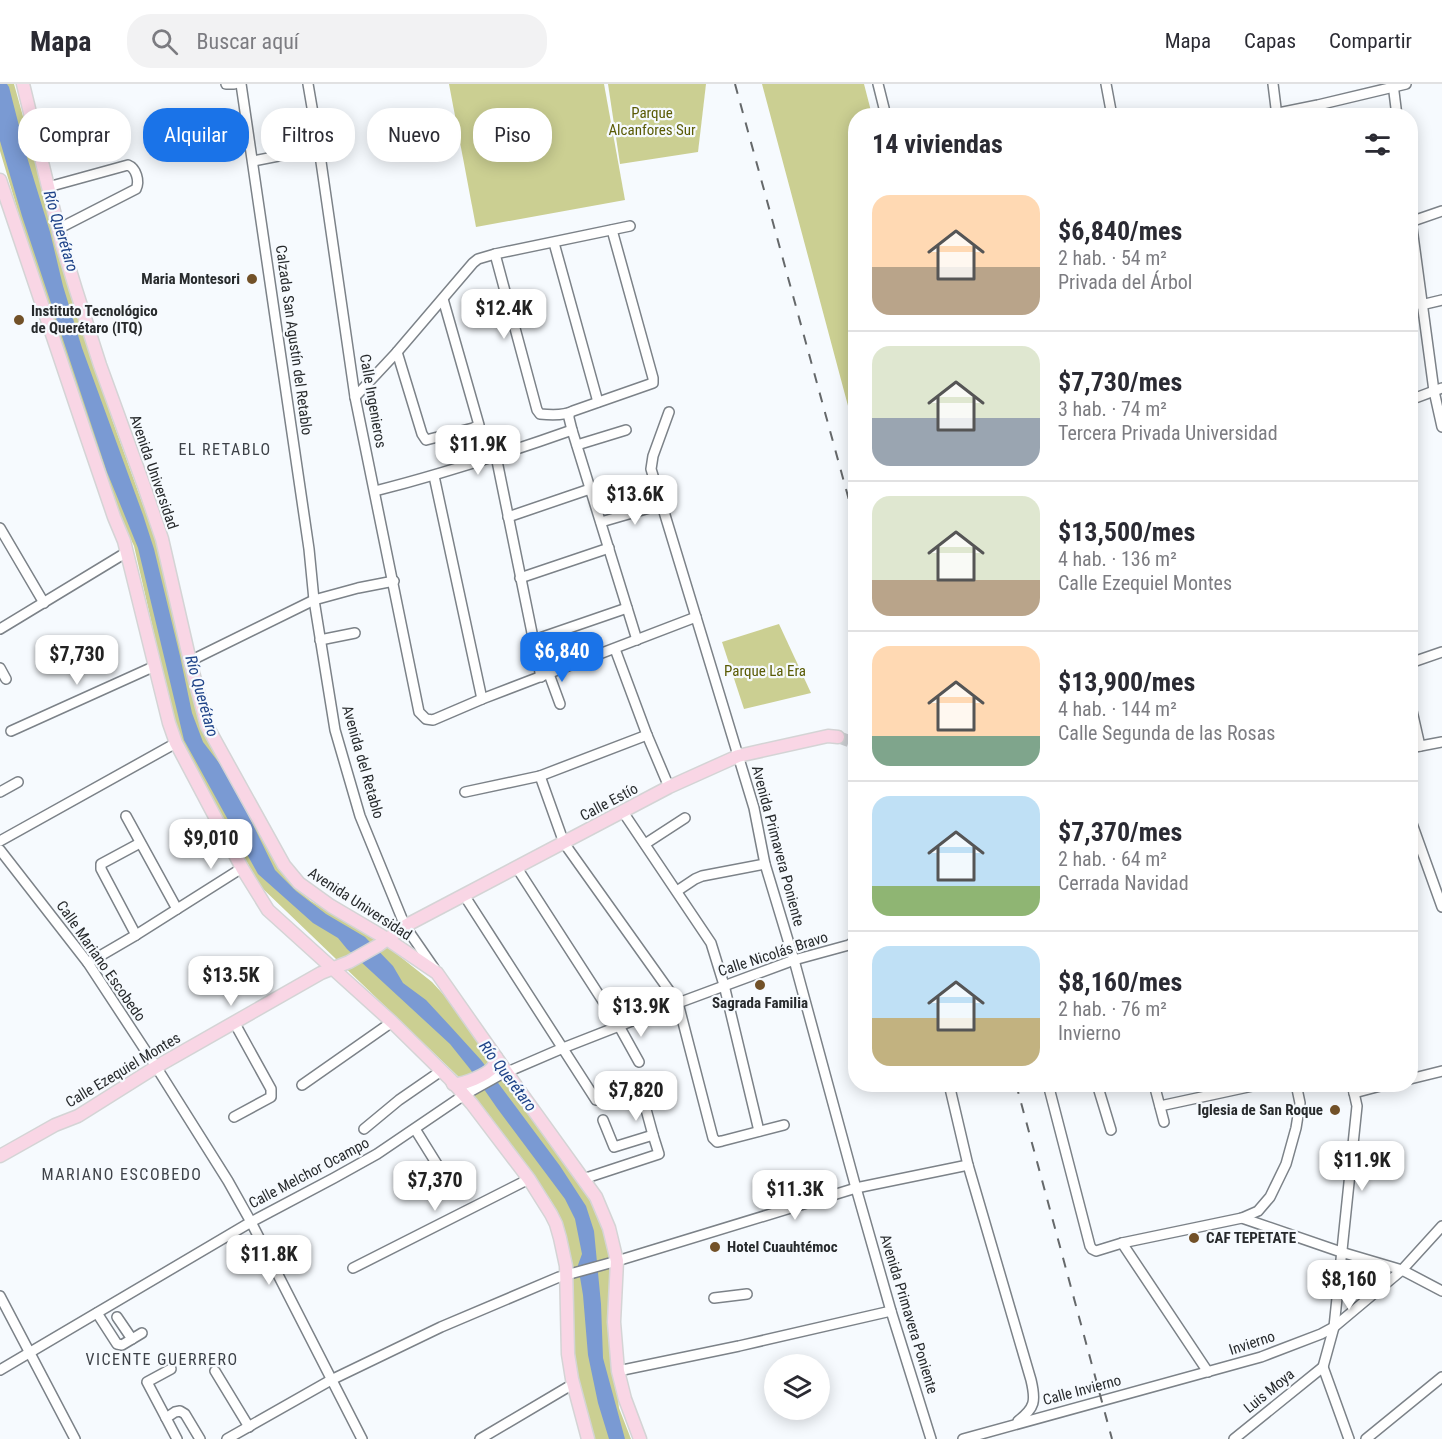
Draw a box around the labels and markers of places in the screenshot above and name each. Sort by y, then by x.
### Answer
place label: Maria Montesori [141,270,240,288]
marker: Maria Montesori [245,272,259,286]
pin: $12.4K [455,289,553,340]
place label: Instituto Tecnológico de Querétaro (ITQ) [31,302,158,337]
marker: Instituto Tecnológico de Querétaro (ITQ) [12,313,26,327]
pin: $11.9K [429,425,527,476]
pin: $13.6K [586,475,684,526]
pin: $6,840 [513,632,611,683]
pin: $7,730 [28,635,126,686]
pin: $9,010 [162,819,260,870]
pin: $13.5K [182,956,280,1007]
marker: Sagrada Familia [753,978,767,992]
pin: $13.9K [592,987,690,1038]
place label: Sagrada Familia [712,994,808,1012]
pin: $7,820 [587,1071,685,1122]
place label: Iglesia de San Roque [1197,1101,1323,1119]
marker: Iglesia de San Roque [1328,1103,1342,1117]
pin: $11.9K [1313,1141,1411,1192]
pin: $7,370 [386,1161,484,1212]
pin: $11.3K [746,1170,844,1221]
place label: CAF TEPETATE [1206,1229,1296,1247]
marker: CAF TEPETATE [1187,1231,1201,1245]
pin: $11.8K [220,1235,318,1286]
place label: Hotel Cuauhtémoc [727,1238,838,1256]
marker: Hotel Cuauhtémoc [708,1240,722,1254]
pin: $8,160 [1300,1260,1398,1311]

